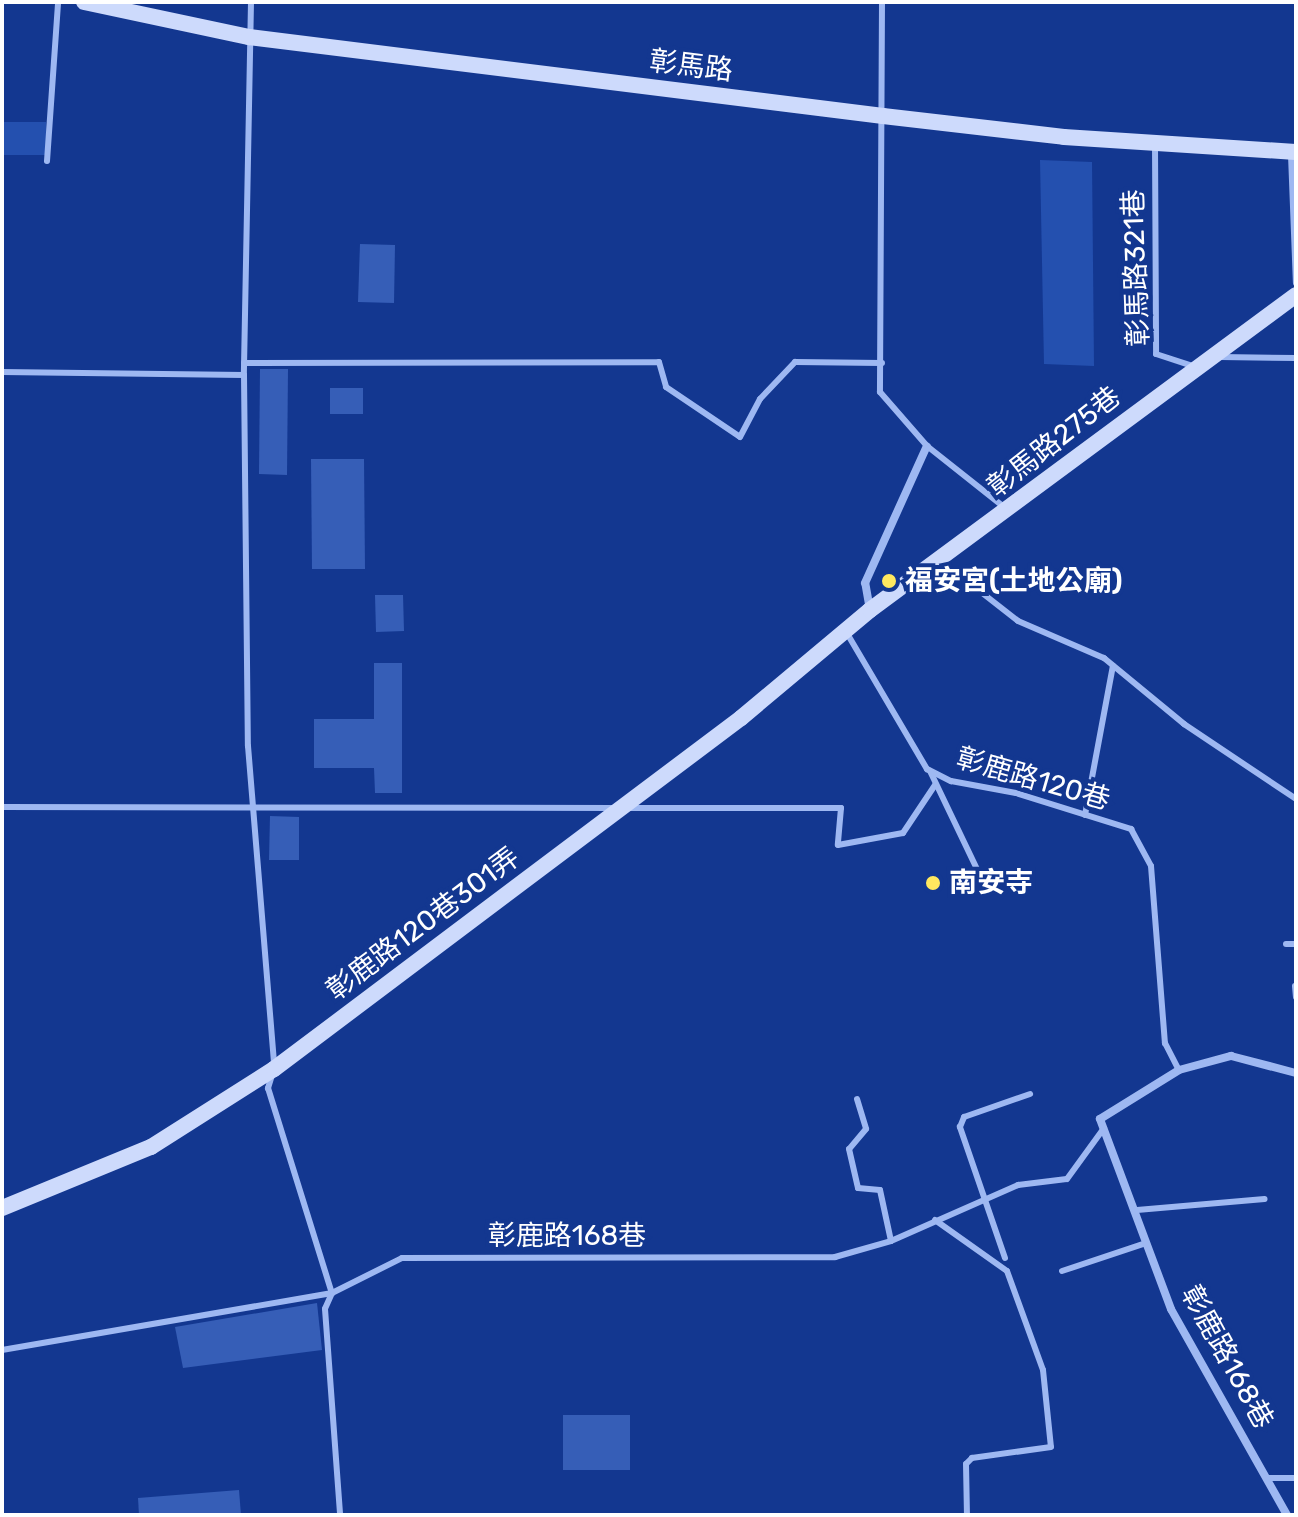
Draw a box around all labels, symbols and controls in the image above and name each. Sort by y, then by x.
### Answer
street label: 彰馬路 [647,44,735,88]
street label: 彰馬路321巷 [1116,189,1156,347]
street label: 彰馬路275巷 [981,380,1127,504]
place label: 福安宮(土地公廟) [905,564,1123,598]
marker: 福安宮(土地公廟) [880,572,898,590]
street label: 彰鹿路120巷 [952,741,1114,817]
street label: 彰鹿路120巷301弄 [320,841,526,1007]
place label: 南安寺 [949,866,1033,900]
marker: 南安寺 [924,874,942,892]
street label: 彰鹿路168巷 [488,1219,646,1253]
street label: 彰鹿路168巷 [1174,1279,1280,1435]

